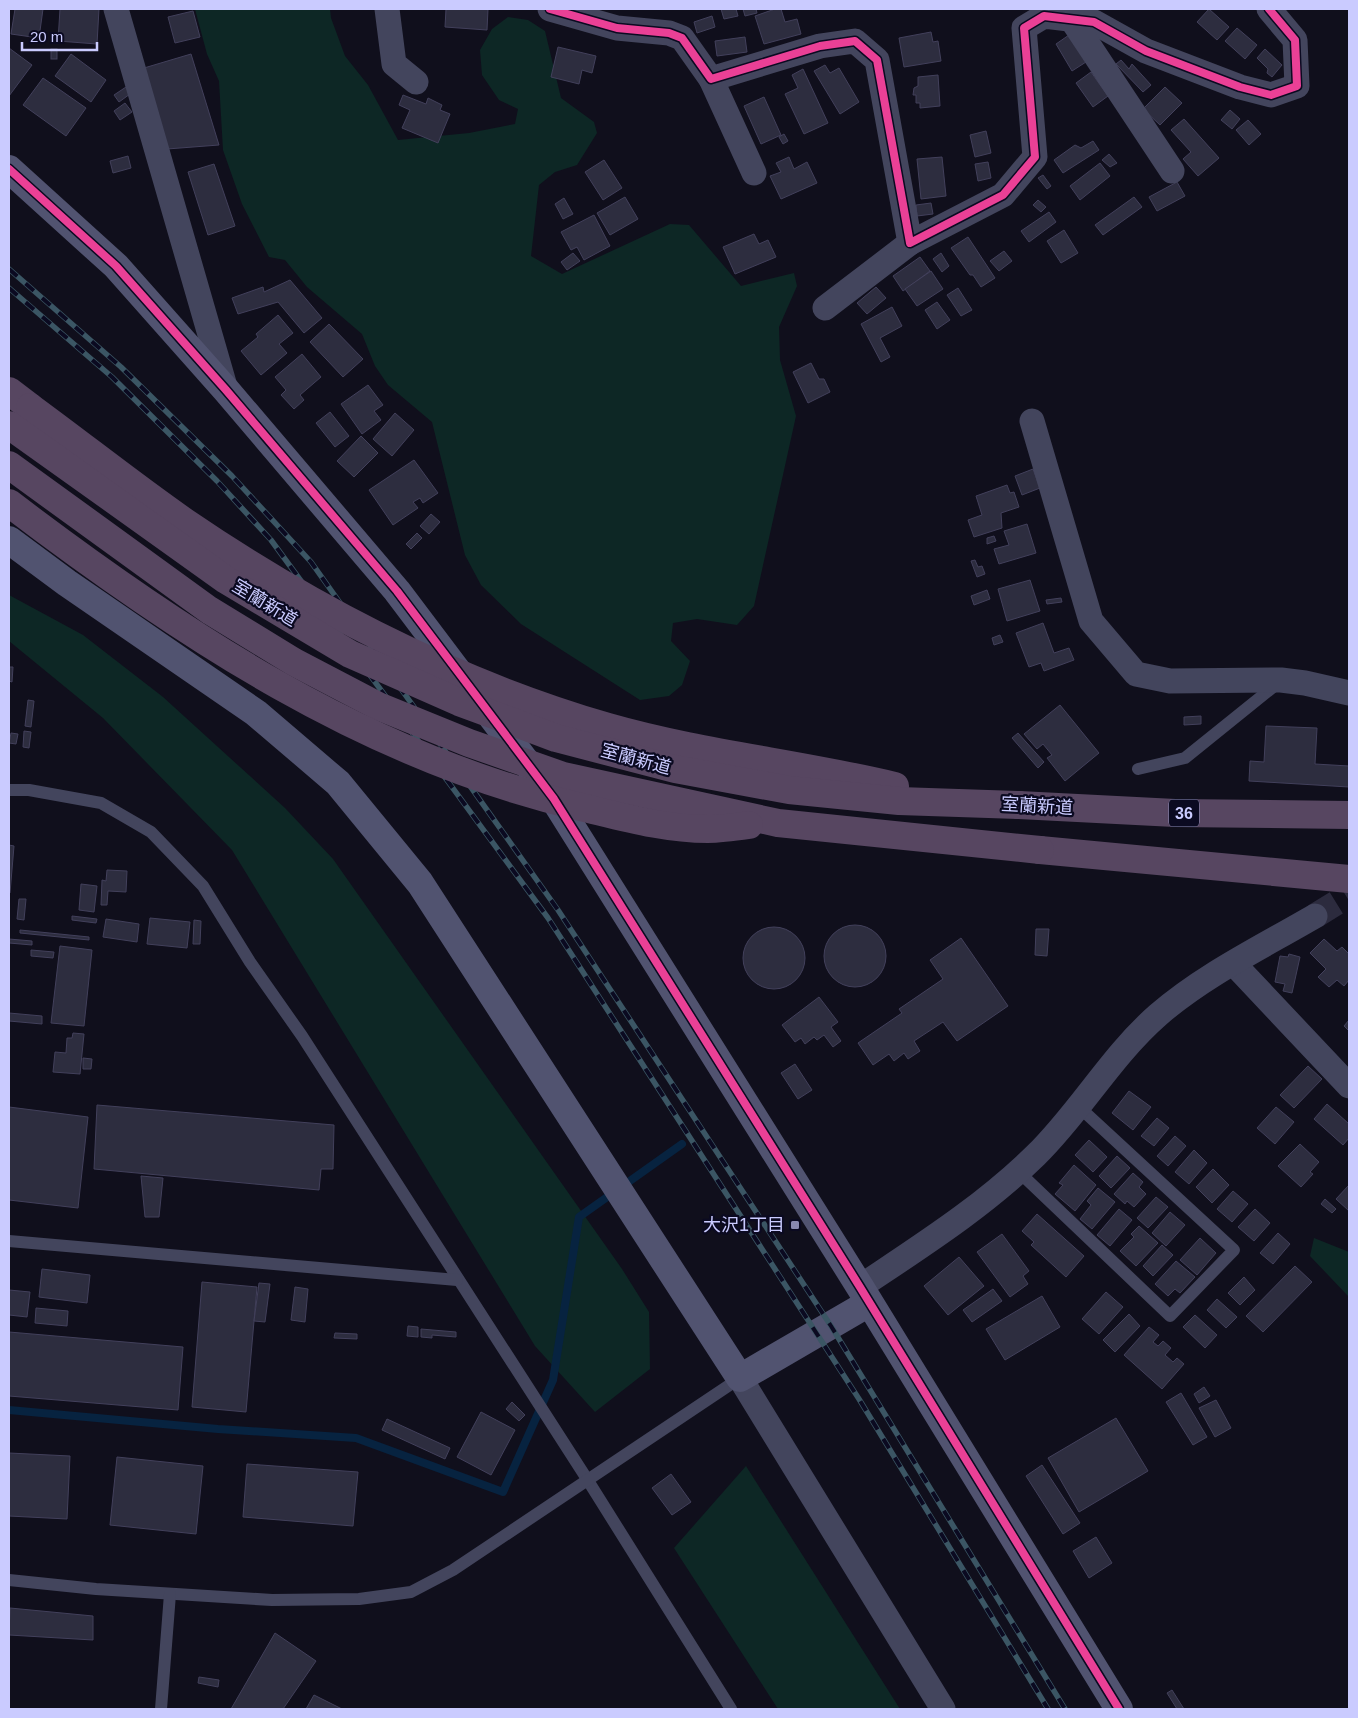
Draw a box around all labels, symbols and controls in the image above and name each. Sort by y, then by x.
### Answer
scale bar [22,20,98,52]
text: 20 m [30,28,63,45]
street label: 室蘭新道 [229,576,301,630]
street label: 室蘭新道 [599,740,673,778]
street label: 室蘭新道 [1001,794,1073,818]
road number: 36 [1169,800,1199,826]
place label: 大沢1丁目 [703,1215,785,1235]
marker: 大沢1丁目 [789,1219,801,1231]

